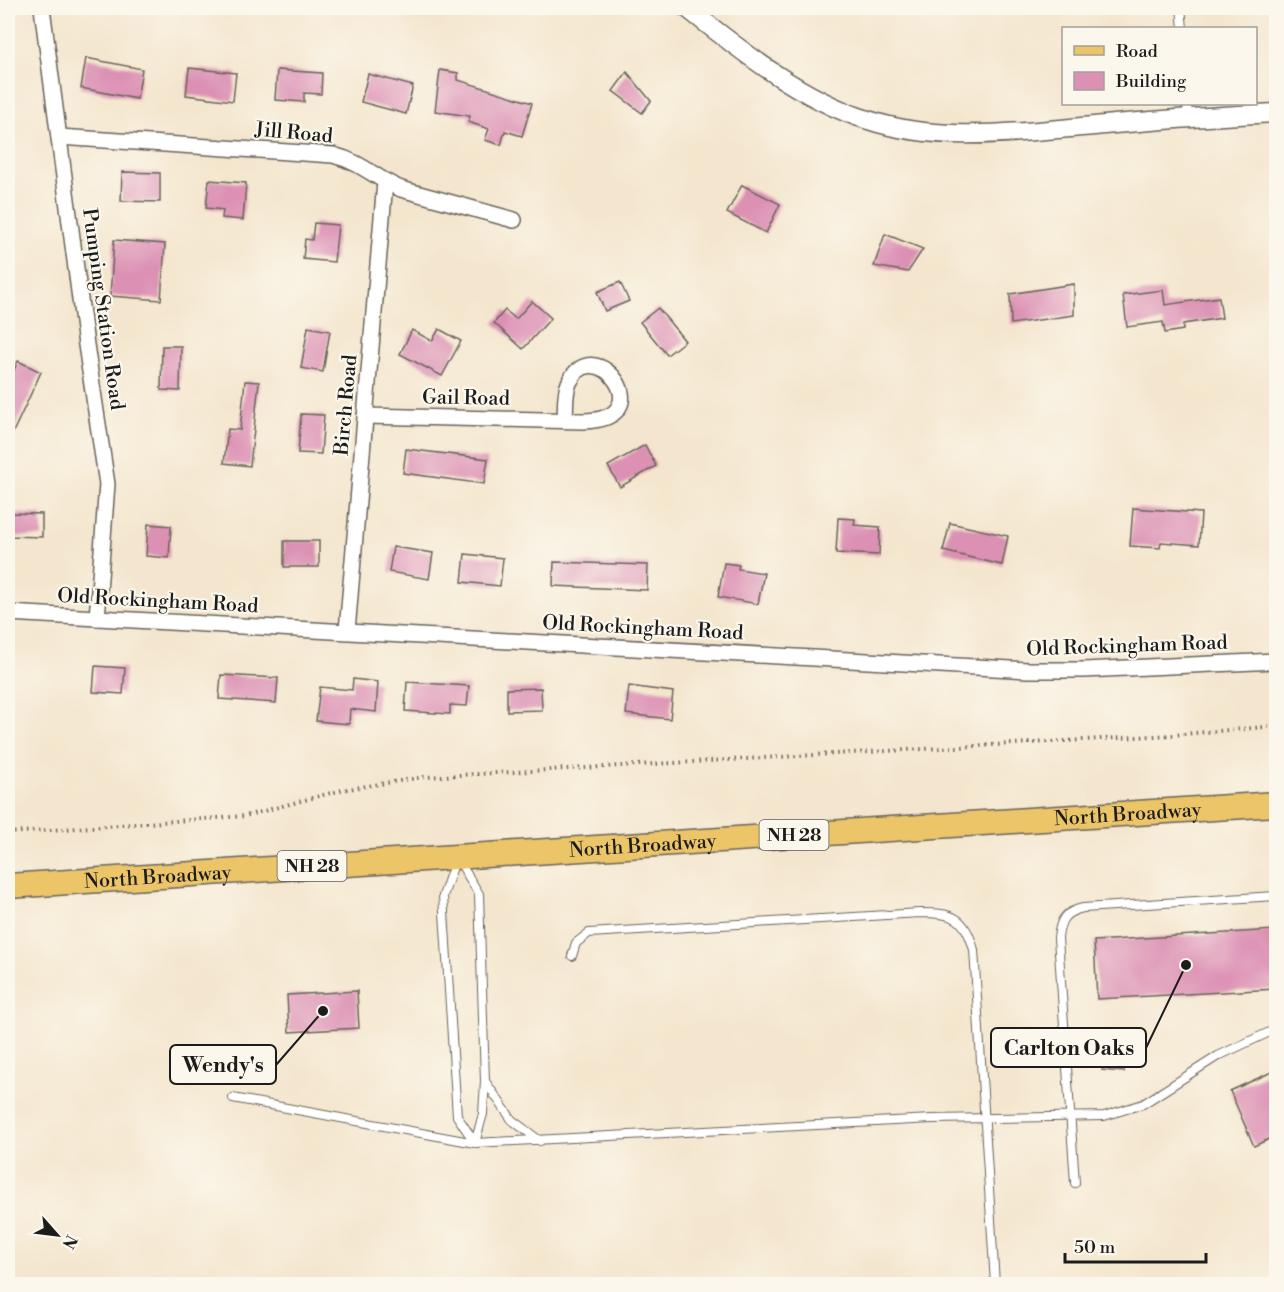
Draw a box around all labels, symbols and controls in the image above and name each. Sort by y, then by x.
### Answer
legend [1062,27,1257,105]
text: Road [1116,40,1159,63]
text: Building [1115,70,1187,93]
street label: Jill Road [253,118,335,149]
street label: Pumping Station Road [76,207,129,412]
street label: Birch Road [330,353,363,458]
street label: Gail Road [422,385,511,412]
street label: Old Rockingham Road [57,584,260,619]
street label: Old Rockingham Road [542,611,745,646]
street label: Old Rockingham Road [1026,630,1229,663]
street label: North Broadway [1053,798,1202,832]
road number: NH 28 [760,820,828,850]
street label: North Broadway [568,829,717,864]
road number: NH 28 [278,851,346,881]
street label: North Broadway [83,861,232,895]
callout: Carlton Oaks [991,1028,1146,1067]
text: Carlton Oaks [1004,1036,1134,1062]
callout: Wendy's [170,1045,276,1084]
text: Wendy's [181,1053,264,1079]
north arrow [27,1205,87,1265]
scale bar [1065,1226,1206,1264]
text: N [57,1231,81,1252]
text: 50 m [1074,1236,1116,1259]

